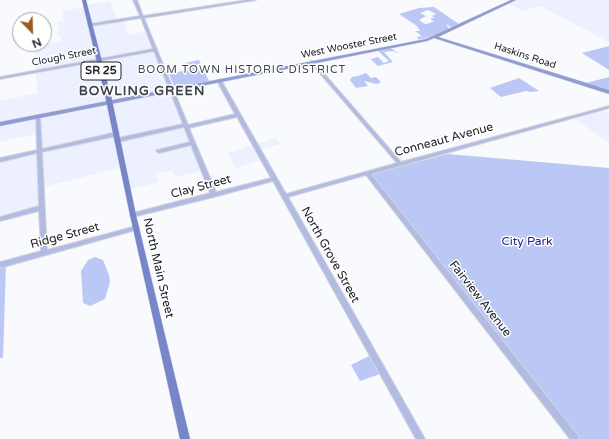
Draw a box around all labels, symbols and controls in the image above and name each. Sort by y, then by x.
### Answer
north arrow [12,12,52,52]
street label: West Wooster Street [300,31,398,61]
text: N [30,35,43,50]
street label: Haskins Road [492,40,558,72]
street label: Clough Street [31,45,97,69]
road number: SR 25 [81,62,121,80]
district label: BOOM TOWN HISTORIC DISTRICT [138,63,346,77]
district label: BOWLING GREEN [79,84,205,100]
street label: Conneaut Avenue [393,120,495,160]
street label: Clay Street [169,172,233,202]
street label: North Grove Street [298,204,362,306]
street label: North Main Street [139,216,177,320]
street label: Ridge Street [29,220,101,252]
park label: City Park [501,235,553,249]
street label: Fairview Avenue [446,258,514,340]

